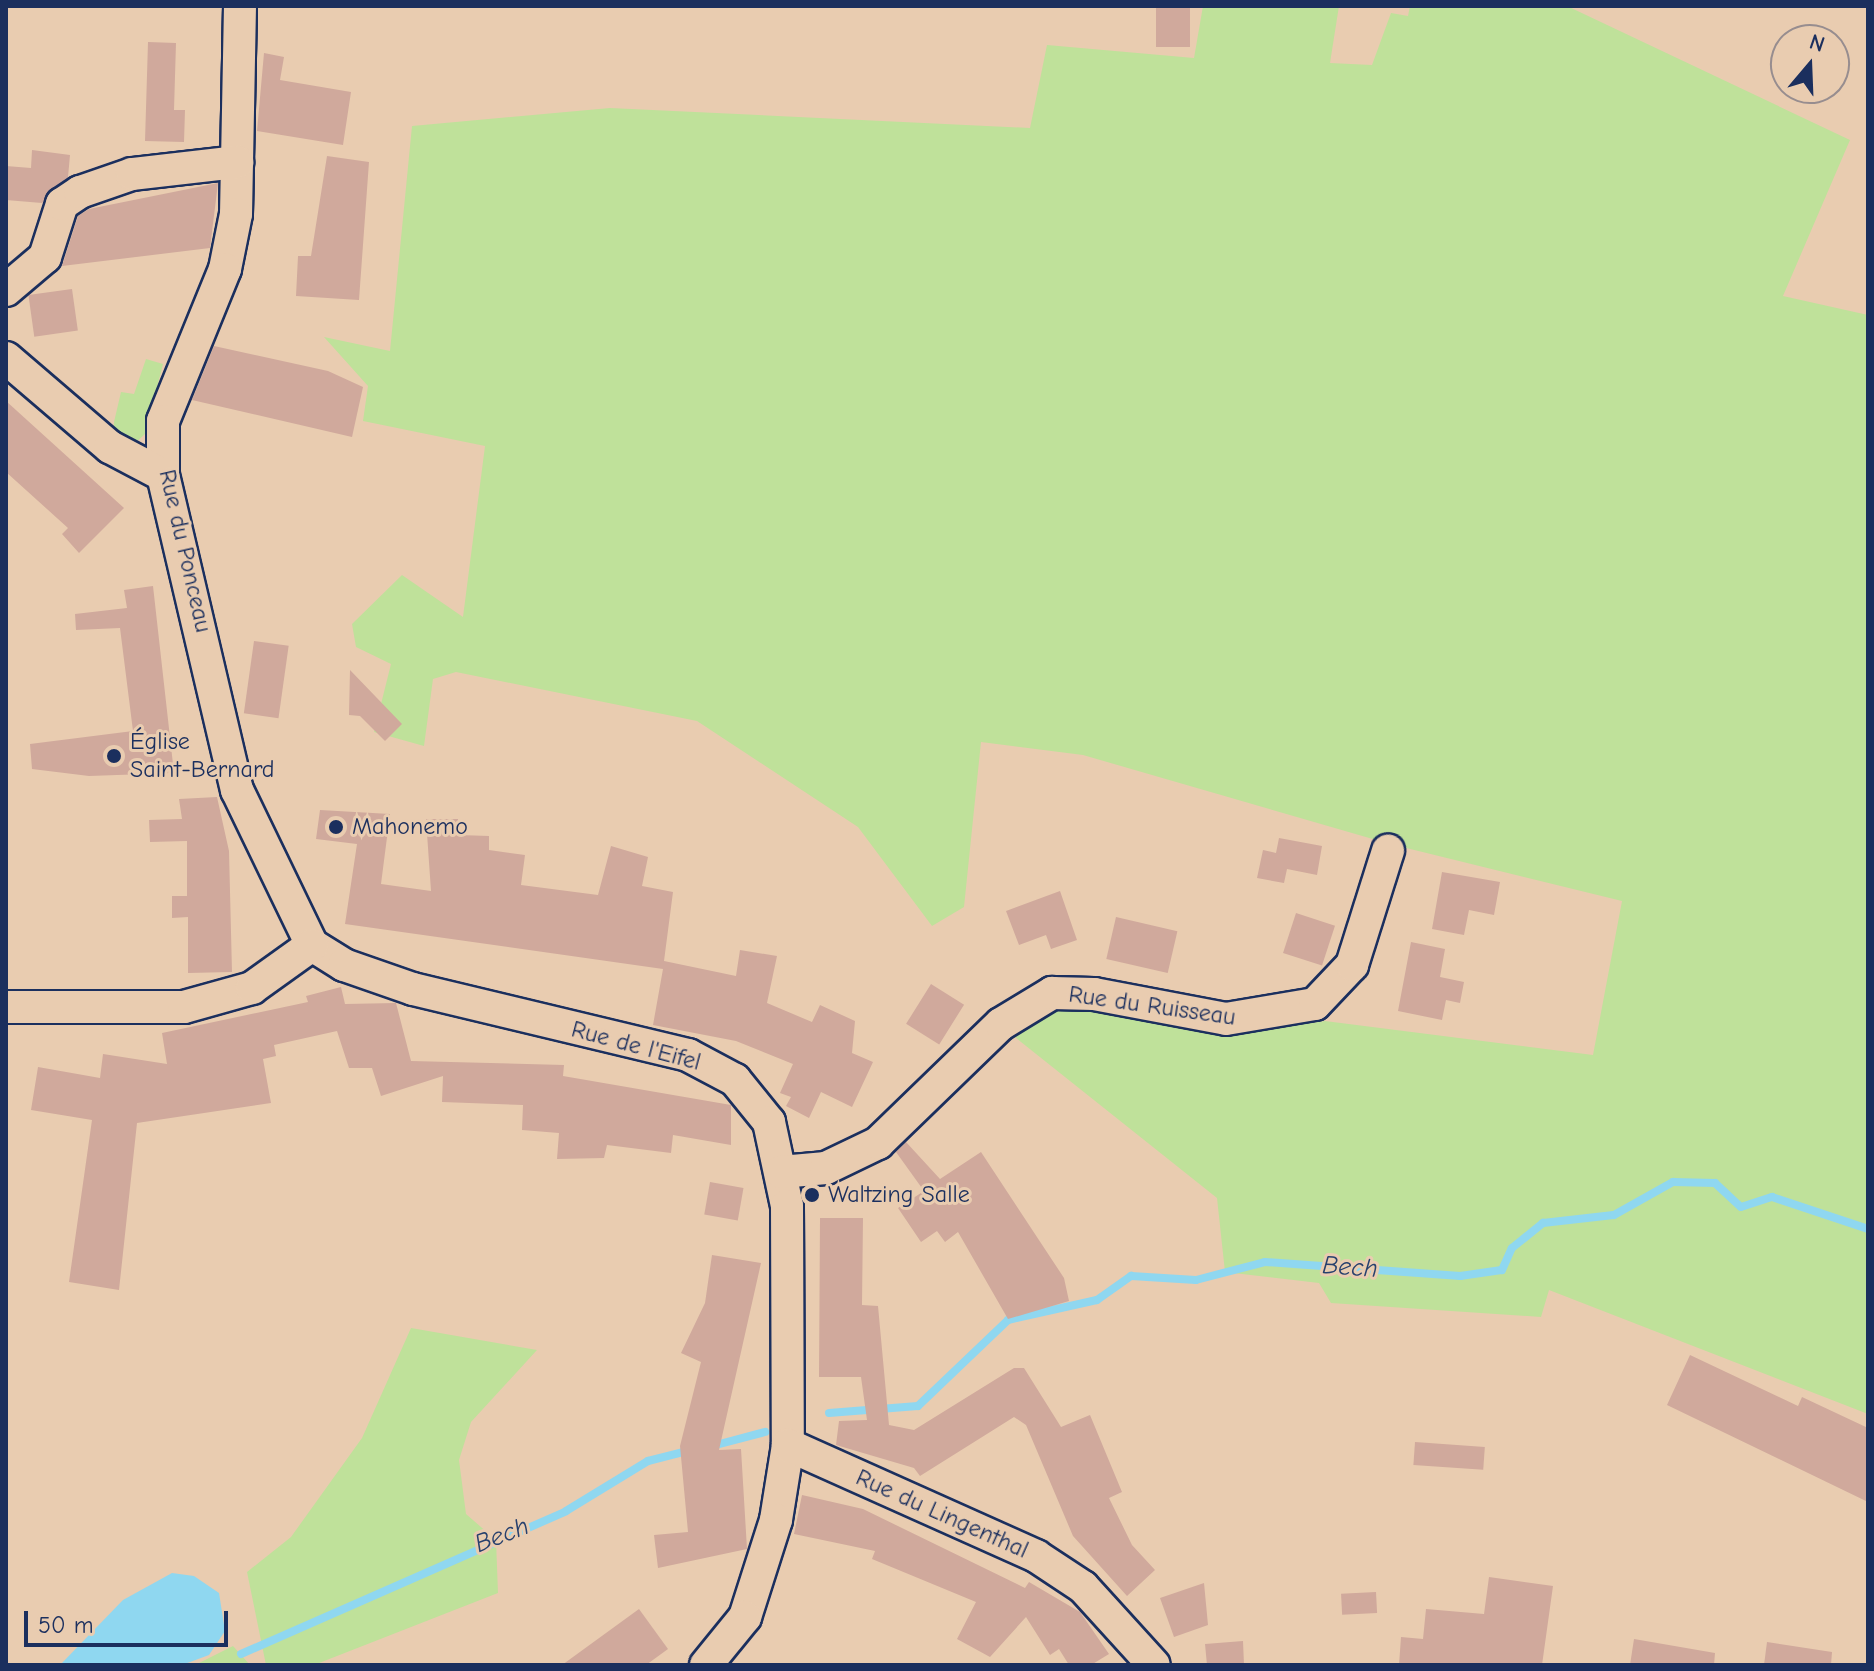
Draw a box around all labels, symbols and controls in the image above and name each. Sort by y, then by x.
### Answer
north arrow [1770,24,1850,104]
text: N [1806,29,1828,58]
street label: Rue du Ponceau [152,467,218,635]
place label: Église Saint-Bernard [130,728,274,784]
marker: Église Saint-Bernard [105,747,123,765]
place label: Mahonemo [352,813,468,841]
marker: Mahonemo [327,818,345,836]
street label: Rue du Ruisseau [1067,980,1237,1032]
street label: Rue de l'Eifel [568,1015,704,1077]
place label: Waltzing Salle [828,1181,970,1209]
marker: Waltzing Salle [803,1186,821,1204]
water label: Bech [1321,1250,1379,1286]
street label: Rue du Lingenthal [851,1463,1033,1565]
water label: Bech [470,1511,534,1561]
scale bar [28,1595,232,1645]
text: 50 m [38,1611,94,1639]

